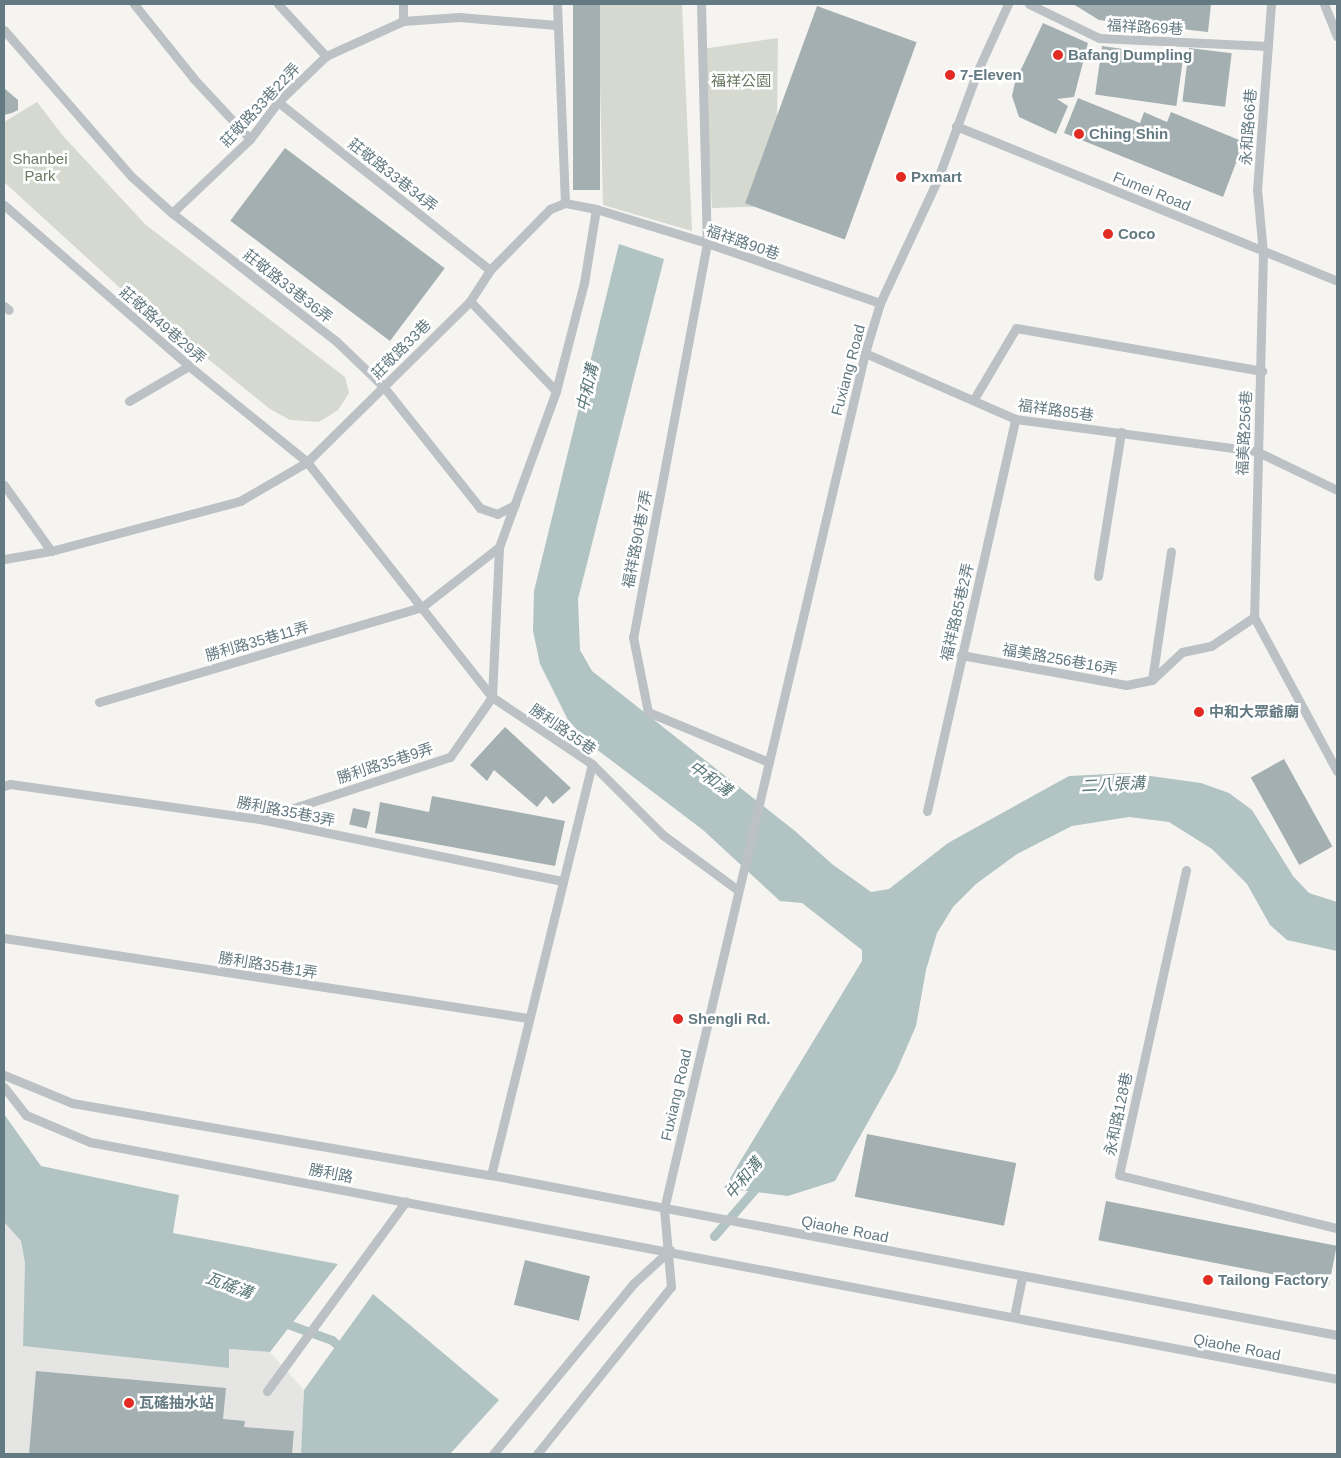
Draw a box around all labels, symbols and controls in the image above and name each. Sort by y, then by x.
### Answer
street label: 福祥路69巷 [1106,16,1184,38]
place label: Bafang Dumpling [1068,46,1192,64]
marker: Bafang Dumpling [1052,49,1064,61]
street label: 莊敬路33巷22弄 [216,59,304,151]
place label: 7-Eleven [960,66,1022,84]
marker: 7-Eleven [944,69,956,81]
park label: 福祥公園 [711,72,771,90]
street label: 永和路66巷 [1236,88,1260,166]
place label: Ching Shin [1089,125,1168,143]
marker: Ching Shin [1073,128,1085,140]
street label: 莊敬路33巷34弄 [345,135,441,215]
park label: Shanbei Park [12,149,68,184]
street label: Fumei Road [1111,167,1193,215]
place label: Pxmart [911,168,962,186]
marker: Pxmart [895,171,907,183]
street label: 福祥路90巷 [704,221,782,263]
place label: Coco [1118,225,1156,243]
marker: Coco [1102,228,1114,240]
street label: 莊敬路33巷36弄 [240,246,336,326]
street label: 莊敬路49巷29弄 [116,283,210,367]
street label: 莊敬路33巷 [368,316,434,382]
street label: Fuxiang Road [827,323,869,417]
water label: 中和溝 [573,362,603,414]
street label: 福美路256巷 [1233,390,1255,476]
street label: 福祥路85巷 [1017,396,1095,424]
street label: 福祥路90巷7弄 [619,488,655,590]
street label: 福祥路85巷2弄 [937,561,977,663]
street label: 勝利路35巷11弄 [203,618,311,664]
street label: 福美路256巷16弄 [1001,640,1119,678]
street label: 勝利路35巷 [526,700,600,758]
place label: 中和大眾爺廟 [1209,703,1299,721]
marker: 中和大眾爺廟 [1193,706,1205,718]
street label: 勝利路35巷9弄 [335,739,435,787]
water label: 中和溝 [685,757,735,801]
water label: 二八張溝 [1081,774,1145,796]
street label: 勝利路35巷3弄 [235,793,337,829]
street label: 勝利路35巷1弄 [217,948,319,982]
place label: Shengli Rd. [688,1010,770,1028]
marker: Shengli Rd. [672,1013,684,1025]
street label: Fuxiang Road [657,1047,695,1143]
street label: 永和路128巷 [1100,1071,1136,1157]
water label: 中和溝 [721,1154,767,1204]
street label: 勝利路 [307,1160,355,1186]
street label: Qiaohe Road [800,1212,890,1246]
water label: 瓦磘溝 [203,1268,255,1304]
place label: Tailong Factory [1218,1271,1329,1289]
marker: Tailong Factory [1202,1274,1214,1286]
street label: Qiaohe Road [1192,1330,1282,1364]
place label: 瓦磘抽水站 [139,1394,214,1412]
marker: 瓦磘抽水站 [123,1397,135,1409]

